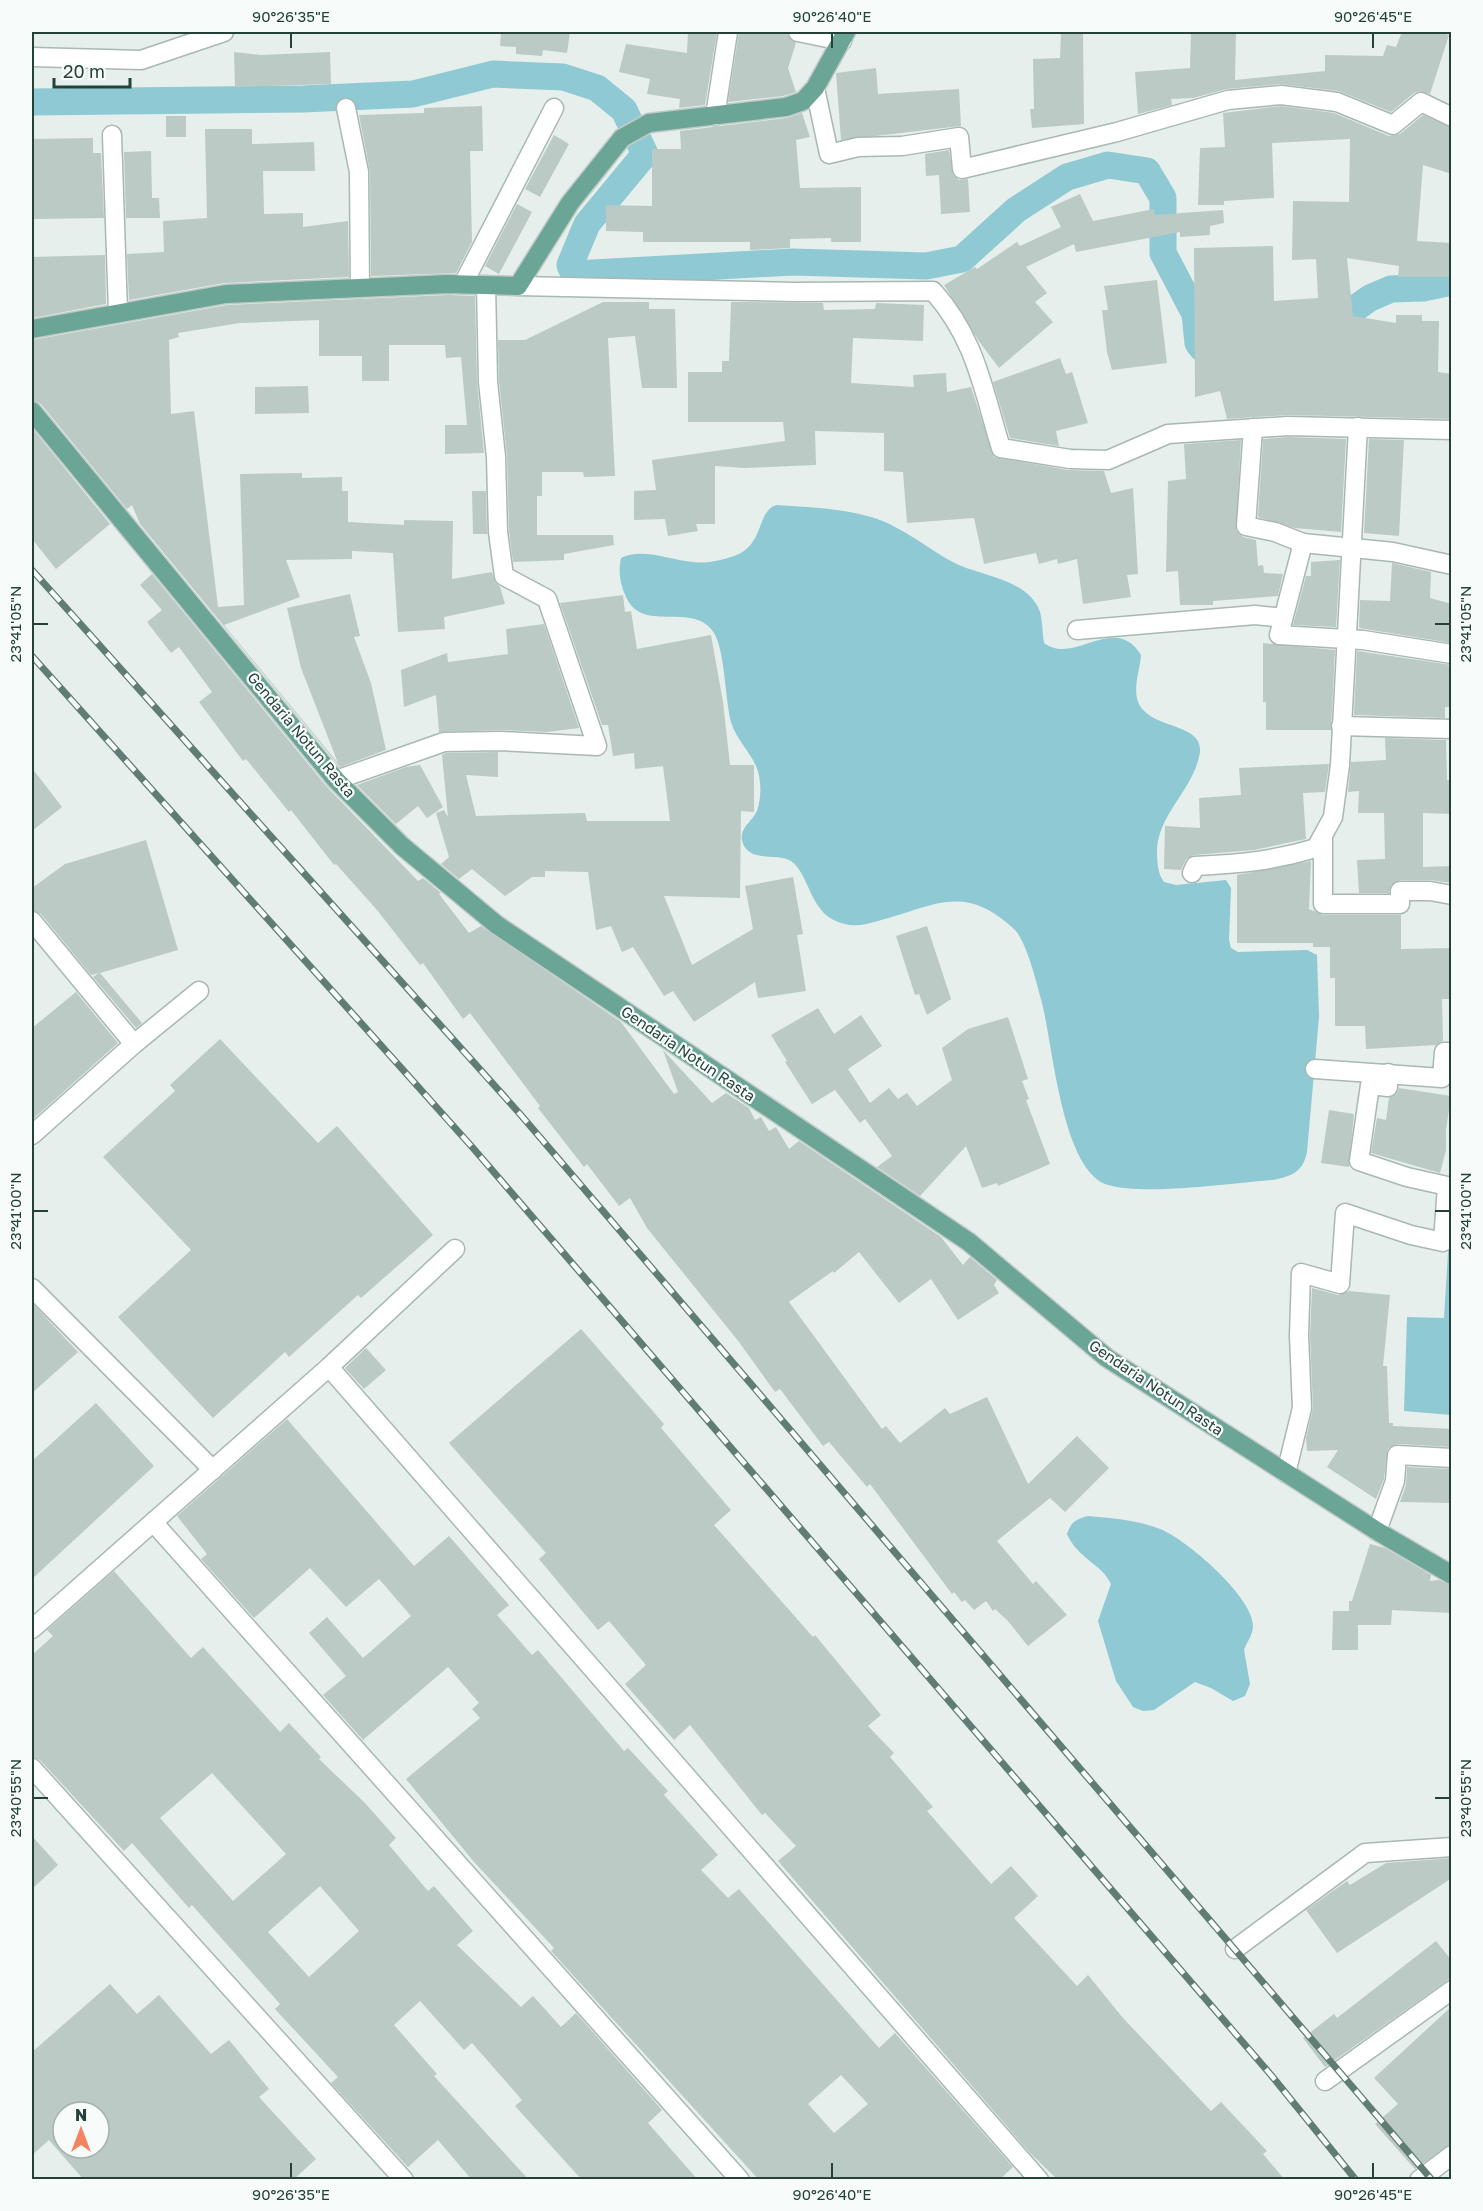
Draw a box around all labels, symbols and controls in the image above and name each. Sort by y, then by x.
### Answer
text: 90°26'35"E [252,7,330,25]
text: 90°26'40"E [793,7,871,25]
text: 90°26'45"E [1334,7,1412,25]
scale bar [54,51,130,89]
text: 20 m [63,60,105,82]
text: 23°41'05"N [6,586,24,662]
text: 23°41'05"N [1456,586,1474,662]
street label: Gendaria Notun Rasta [244,668,359,801]
street label: Gendaria Notun Rasta [618,1002,759,1105]
text: 23°41'00"N [6,1172,24,1250]
text: 23°41'00"N [1456,1172,1474,1250]
street label: Gendaria Notun Rasta [1086,1336,1227,1439]
text: 23°40'55"N [6,1759,24,1837]
text: 23°40'55"N [1456,1759,1474,1837]
north arrow [51,2100,111,2160]
text: N [75,2105,87,2125]
text: 90°26'35"E [252,2185,330,2203]
text: 90°26'40"E [793,2185,871,2203]
text: 90°26'45"E [1334,2185,1412,2203]

